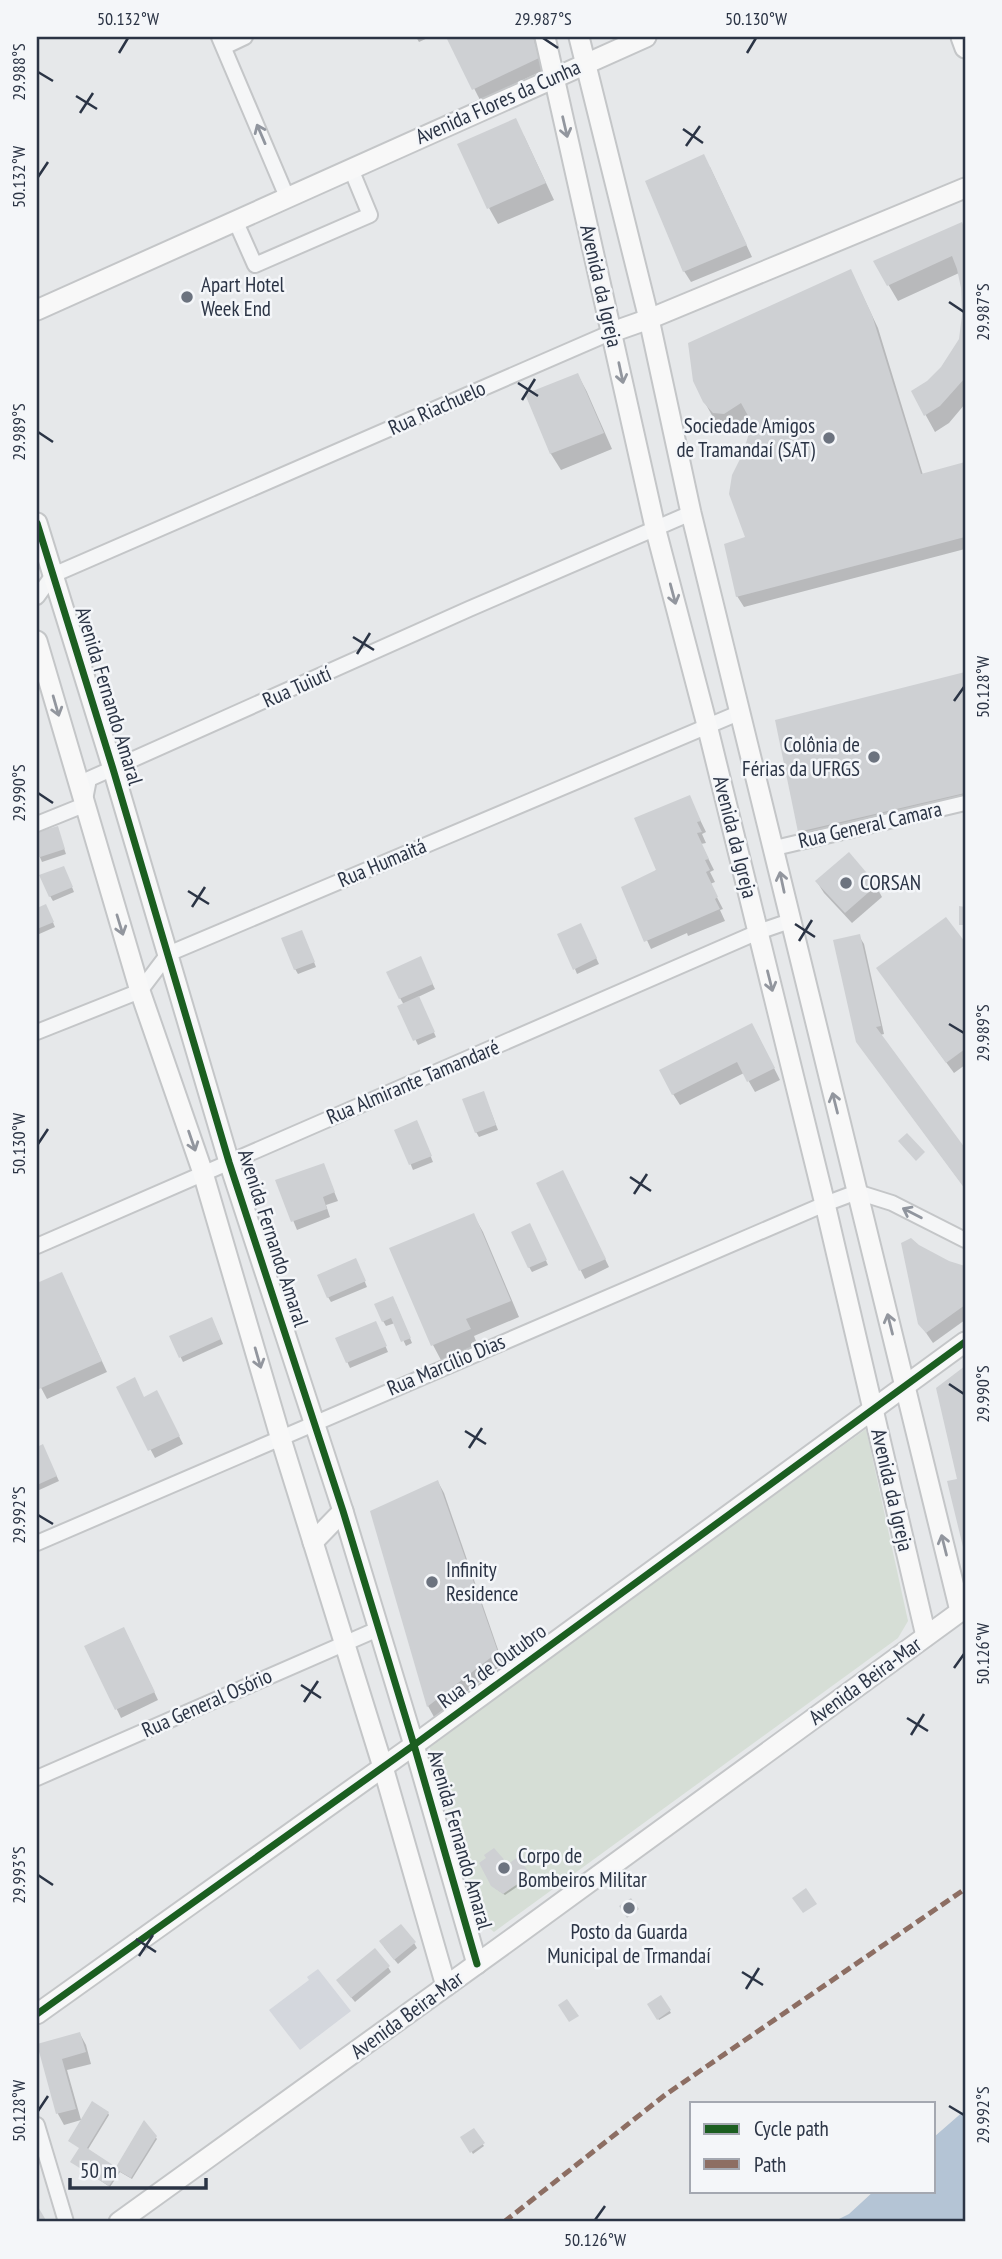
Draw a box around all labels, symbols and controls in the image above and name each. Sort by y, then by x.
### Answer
text: 50.132°W [97,7,159,30]
text: 29.987°S [514,7,572,30]
text: 50.130°W [725,7,787,30]
text: 29.988°S [7,43,30,101]
street label: Avenida Flores da Cunha [411,53,584,150]
one-way arrow [559,115,572,138]
one-way arrow [253,124,266,145]
text: 50.132°W [7,146,30,208]
street label: Avenida da Igreja [574,222,629,350]
place label: Apart Hotel Week End [201,271,285,322]
text: 29.987°S [971,283,994,341]
marker: Apart Hotel Week End [179,289,195,305]
one-way arrow [615,361,629,384]
street label: Rua Riachuelo [384,374,490,441]
text: 29.989°S [7,403,30,461]
place label: Sociedade Amigos de Tramandaí (SAT) [676,412,815,463]
marker: Sociedade Amigos de Tramandaí (SAT) [821,430,837,446]
one-way arrow [667,583,680,605]
street label: Avenida Fernando Amaral [70,604,149,788]
text: 50.128°W [971,656,994,718]
street label: Rua Tuiutí [258,659,336,714]
one-way arrow [50,695,63,717]
place label: Colônia de Férias da UFRGS [742,731,860,782]
marker: Colônia de Férias da UFRGS [866,749,882,765]
text: 29.990°S [7,764,30,822]
street label: Avenida da Igreja [707,773,764,901]
street label: Rua General Camara [796,795,944,854]
street label: Rua Humaitá [334,832,430,893]
place label: CORSAN [860,869,921,896]
one-way arrow [775,871,789,894]
marker: CORSAN [838,875,854,891]
one-way arrow [115,913,128,935]
one-way arrow [764,969,777,992]
text: 29.989°S [971,1004,994,1062]
street label: Rua Almirante Tamandaré [322,1033,503,1130]
one-way arrow [828,1092,841,1115]
text: 50.130°W [7,1113,30,1175]
one-way arrow [187,1129,199,1151]
street label: Avenida Fernando Amaral [232,1146,315,1330]
one-way arrow [903,1206,923,1220]
one-way arrow [883,1313,896,1336]
street label: Rua Marcílio Dias [383,1328,509,1402]
one-way arrow [252,1347,265,1369]
text: 29.990°S [971,1365,994,1423]
street label: Avenida da Igreja [865,1426,920,1554]
text: 29.992°S [7,1486,30,1544]
one-way arrow [937,1534,950,1557]
place label: Infinity Residence [446,1556,518,1607]
marker: Infinity Residence [424,1574,440,1590]
street label: Rua 3 de Outubro [432,1617,551,1714]
text: 50.126°W [971,1623,994,1685]
street label: Avenida Beira-Mar [803,1631,927,1731]
street label: Rua General Osório [138,1662,276,1743]
street label: Avenida Fernando Amaral [422,1747,499,1933]
place label: Corpo de Bombeiros Militar [518,1842,647,1893]
text: 29.993°S [7,1846,30,1904]
marker: Corpo de Bombeiros Militar [496,1860,512,1876]
marker: Posto da Guarda Municipal de Trmandaí [621,1900,637,1916]
place label: Posto da Guarda Municipal de Trmandaí [547,1918,711,1969]
street label: Avenida Beira-Mar [345,1965,469,2065]
text: 50.128°W [7,2080,30,2142]
text: 29.992°S [971,2086,994,2144]
legend [690,2102,936,2192]
text: Cycle path [754,2115,829,2142]
scale bar [70,2147,206,2191]
text: Path [754,2151,786,2178]
text: 50 m [80,2157,117,2184]
text: 50.126°W [564,2228,626,2251]

